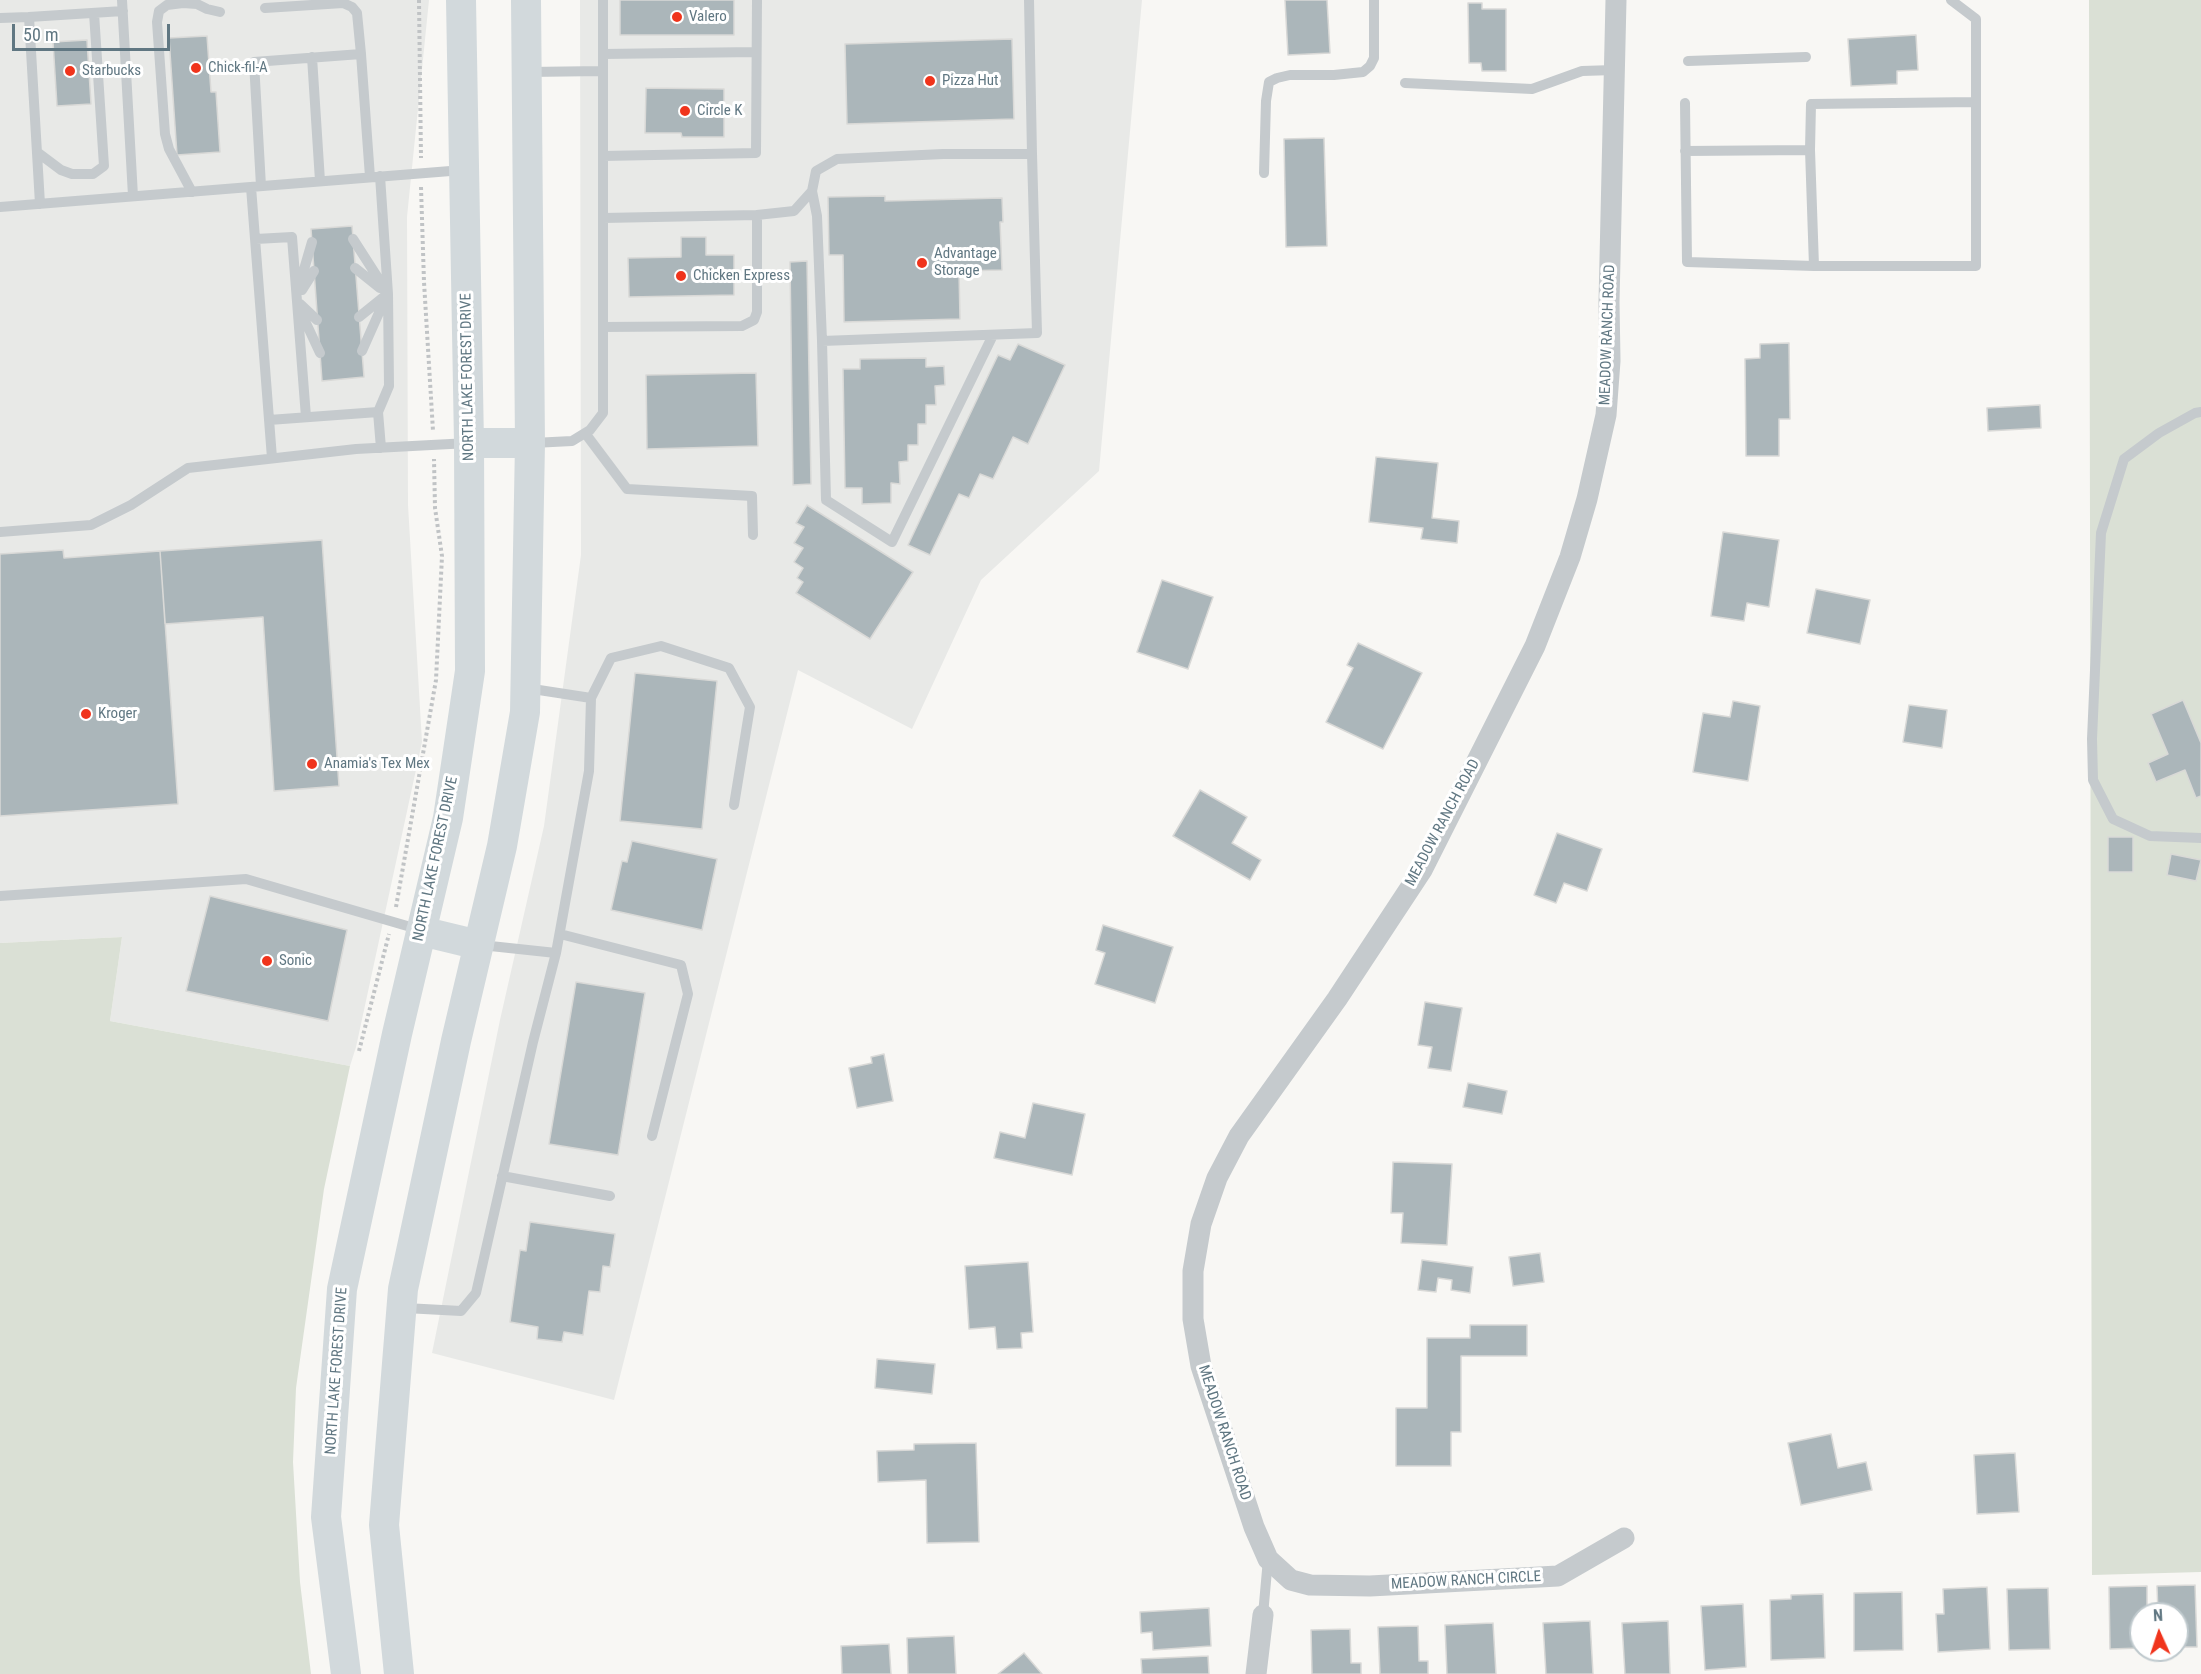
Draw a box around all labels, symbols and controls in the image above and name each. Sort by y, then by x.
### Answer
place label: Valero [689,8,727,26]
marker: Valero [670,10,684,24]
scale bar [15,12,172,50]
text: 50 m [23,24,58,45]
place label: Chick-fil-A [208,59,268,77]
marker: Chick-fil-A [189,61,203,75]
place label: Starbucks [82,62,141,80]
marker: Starbucks [63,64,77,78]
place label: Pizza Hut [942,72,999,90]
marker: Pizza Hut [923,74,937,88]
place label: Circle K [697,102,742,120]
marker: Circle K [678,104,692,118]
place label: Advantage Storage [934,245,997,280]
marker: Advantage Storage [915,256,929,270]
street label: MEADOW RANCH ROAD [1597,264,1619,406]
place label: Chicken Express [693,267,790,285]
marker: Chicken Express [674,269,688,283]
street label: NORTH LAKE FOREST DRIVE [458,293,478,461]
place label: Kroger [98,705,137,723]
marker: Kroger [79,707,93,721]
place label: Anamia's Tex Mex [324,755,430,773]
street label: MEADOW RANCH ROAD [1402,756,1484,890]
marker: Anamia's Tex Mex [305,757,319,771]
street label: NORTH LAKE FOREST DRIVE [410,775,462,943]
place label: Sonic [279,952,312,970]
marker: Sonic [260,954,274,968]
street label: NORTH LAKE FOREST DRIVE [322,1287,352,1455]
street label: MEADOW RANCH ROAD [1194,1363,1254,1503]
street label: MEADOW RANCH CIRCLE [1390,1568,1542,1594]
north arrow [2129,1602,2189,1662]
text: N [2153,1606,2164,1625]

